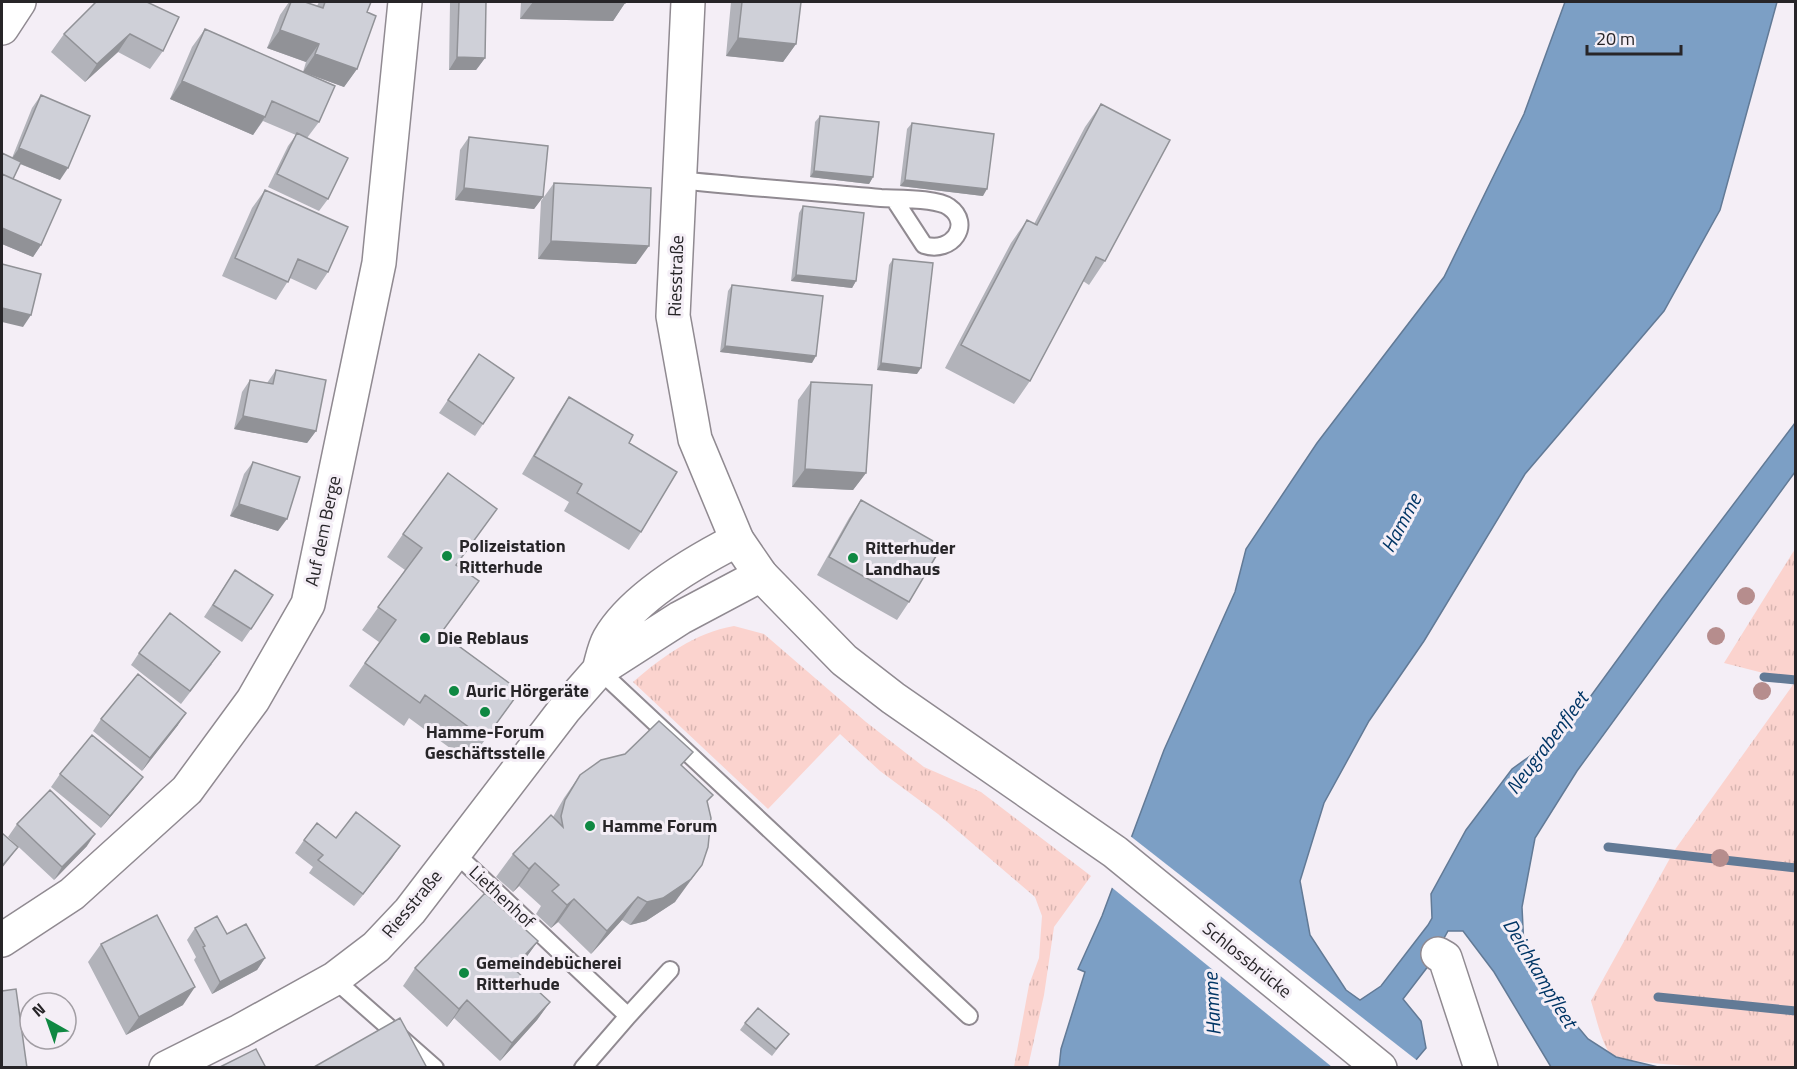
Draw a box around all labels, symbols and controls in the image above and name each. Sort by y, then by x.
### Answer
scale bar [1587,18,1682,56]
text: 20 m [1596,25,1635,52]
street label: Riesstraße [661,235,690,317]
street label: Auf dem Berge [298,473,347,589]
water label: Hamme [1372,486,1430,558]
place label: Polizeistation Ritterhude [459,532,566,580]
place label: Ritterhuder Landhaus [865,534,956,582]
marker: Polizeistation Ritterhude [440,549,454,563]
marker: Ritterhuder Landhaus [846,551,860,565]
place label: Die Reblaus [437,624,529,651]
marker: Die Reblaus [418,631,432,645]
place label: Auric Hörgeräte [466,677,589,704]
water label: Neugrabenfleet [1498,683,1597,801]
marker: Auric Hörgeräte [447,684,461,698]
marker: Hamme-Forum Geschäftsstelle [478,705,492,719]
place label: Hamme-Forum Geschäftsstelle [425,718,545,766]
place label: Hamme Forum [602,812,717,839]
marker: Hamme Forum [583,819,597,833]
street label: Liethenhof [463,859,541,934]
street label: Riesstraße [375,864,448,944]
water label: Deichkampfleet [1495,912,1587,1036]
street label: Schlossbrücke [1197,915,1298,1004]
place label: Gemeindebücherei Ritterhude [476,949,622,997]
marker: Gemeindebücherei Ritterhude [457,966,471,980]
water label: Hamme [1194,970,1229,1036]
north arrow [18,991,78,1051]
text: N [26,997,50,1022]

